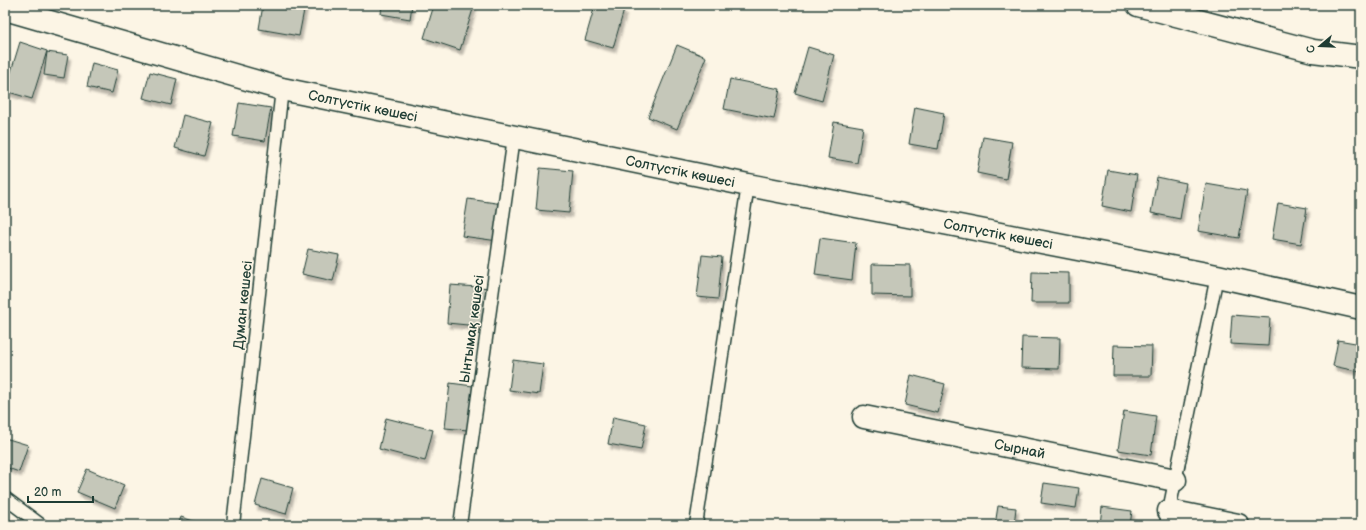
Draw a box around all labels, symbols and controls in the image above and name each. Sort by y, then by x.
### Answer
north arrow [1300,26,1340,66]
text: С [1304,43,1318,55]
street label: Солтүстік көшесі [307,86,419,125]
street label: Солтүстік көшесі [624,152,737,191]
street label: Солтүстік көшесі [942,215,1054,252]
street label: Думан көшесі [230,260,256,350]
street label: Ынтымақ көшесі [456,274,488,384]
street label: Сырнай [993,435,1047,462]
scale bar [28,478,93,504]
text: 20 m [34,485,61,500]

